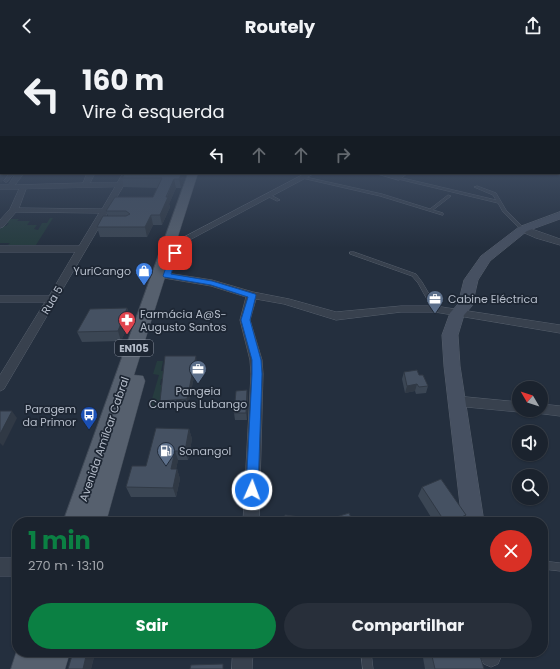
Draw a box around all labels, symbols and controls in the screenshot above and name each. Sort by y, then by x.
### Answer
text: Routely [245,14,315,39]
icon: back [16,15,38,37]
icon: share [522,15,544,37]
text: 160 m [82,61,164,100]
icon: left [16,68,68,120]
text: Vire à esquerda [82,99,225,124]
icon: left [206,144,228,166]
icon: ahead [248,144,270,166]
icon: ahead [290,144,312,166]
icon: right [332,144,354,166]
pin [158,236,192,270]
icon: arrive [164,242,186,264]
shop icon: YuriCango [134,261,154,286]
place label: YuriCango [73,263,131,279]
street label: Rua 5 [37,283,67,317]
office icon: Cabine Eléctrica [425,289,445,314]
place label: Cabine Eléctrica [448,291,538,307]
place label: Farmácia A@S- Augusto Santos [140,306,227,335]
pharmacy icon: Farmácia A@S- Augusto Santos [117,310,137,335]
road number: EN105 [115,340,153,356]
office icon: Pangeia Campus Lubango [188,359,208,384]
street label: Avenida Amílcar Cabral [75,375,133,503]
north arrow [512,381,548,417]
map controls [512,381,548,505]
place label: Pangeia Campus Lubango [149,383,247,412]
place label: Paragem da Primor [23,401,76,430]
bus stop icon: Paragem da Primor [79,405,99,430]
button: sound [512,425,548,461]
fuel station icon: Sonangol [156,441,176,466]
place label: Sonangol [179,443,231,459]
position arrow [231,469,273,511]
button: search [512,469,548,505]
text: 1 min [28,524,91,557]
button: close [490,530,532,572]
text: 270 m · 13:10 [28,556,104,575]
button: Sair [28,603,276,649]
button: Compartilhar [284,603,532,649]

